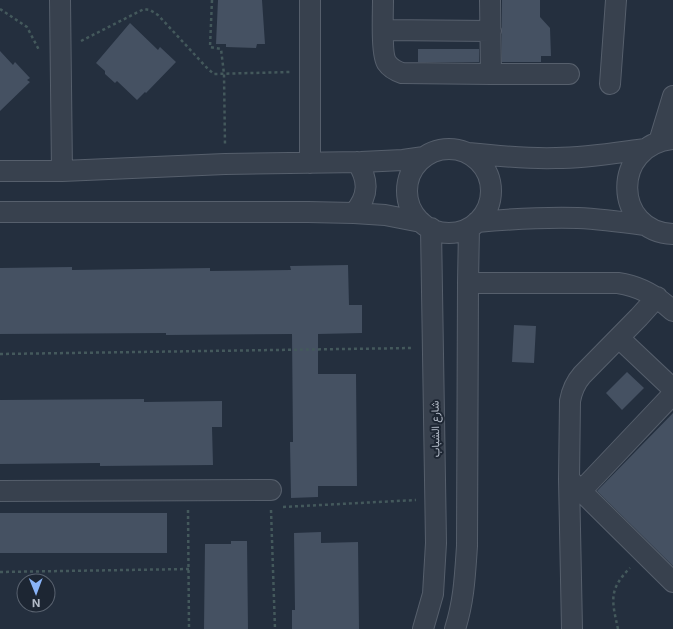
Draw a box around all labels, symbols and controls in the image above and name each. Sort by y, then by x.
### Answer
street label: شارع الشباب [428,400,443,457]
north arrow [16,573,56,613]
text: N [32,596,40,610]

